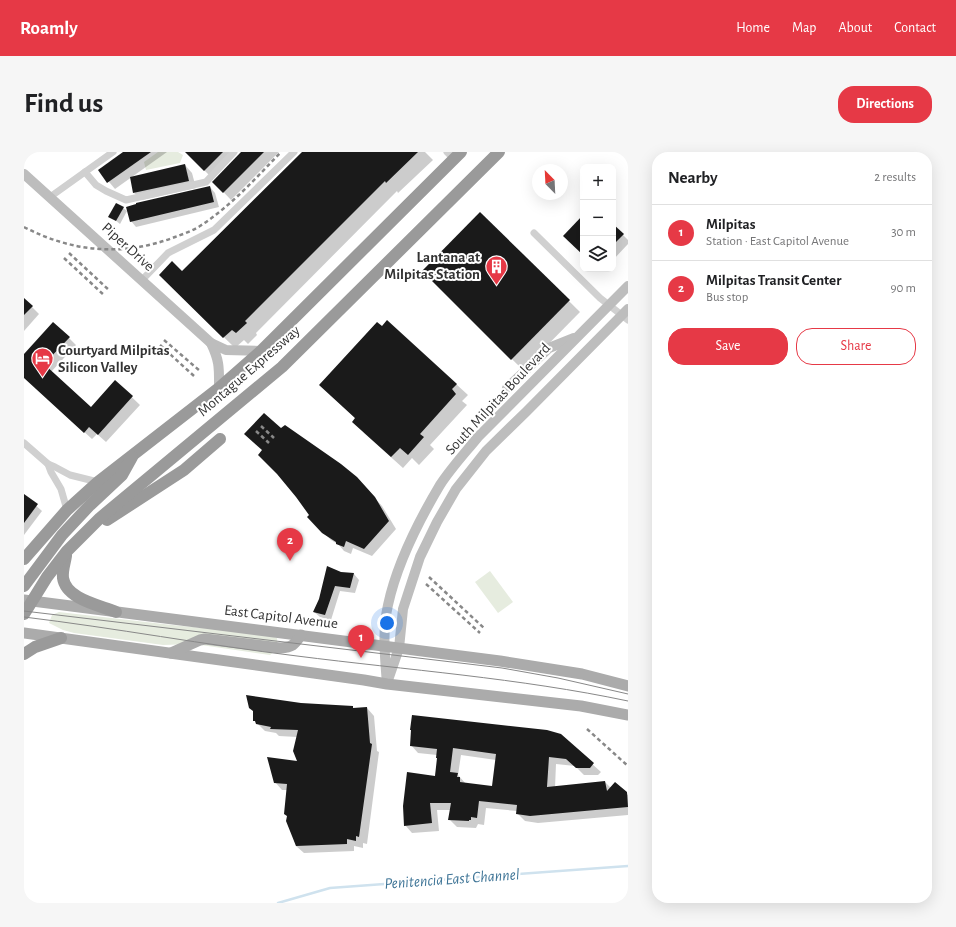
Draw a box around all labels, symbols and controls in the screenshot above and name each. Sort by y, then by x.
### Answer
text: Roamly [20,19,78,38]
text: Home [736,21,770,35]
text: Map [792,21,816,35]
text: About [838,21,872,35]
text: Contact [894,21,936,35]
button: Directions [838,86,932,123]
text: Find us [24,90,103,118]
north arrow [532,164,568,200]
map controls [580,164,616,272]
button: + [580,164,616,200]
text: Nearby [668,169,718,186]
text: 2 results [874,171,916,184]
button: − [580,200,616,236]
text: Milpitas [706,217,756,232]
street label: Piper Drive [99,220,157,274]
text: 1 [679,226,683,239]
text: 30 m [891,226,916,239]
text: Station · East Capitol Avenue [706,235,849,248]
button: layers [580,236,616,272]
place label: Lantana at Milpitas Station [384,250,480,282]
building icon: Lantana at Milpitas Station [483,253,509,286]
text: Milpitas Transit Center [706,273,841,288]
text: 2 [678,282,684,295]
text: 90 m [890,282,916,295]
text: Bus stop [706,291,748,304]
street label: Montague Expressway [195,322,303,419]
button: Save [668,328,788,365]
button: Share [796,328,916,365]
street label: South Milpitas Boulevard [443,340,553,458]
place label: Courtyard Milpitas Silicon Valley [58,343,170,375]
hotel icon: Courtyard Milpitas Silicon Valley [30,346,56,379]
pin: 2 [277,528,303,561]
street label: East Capitol Avenue [223,603,339,631]
your location [377,613,397,633]
pin: 1 [348,625,374,658]
water label: Penitencia East Channel [384,866,520,892]

